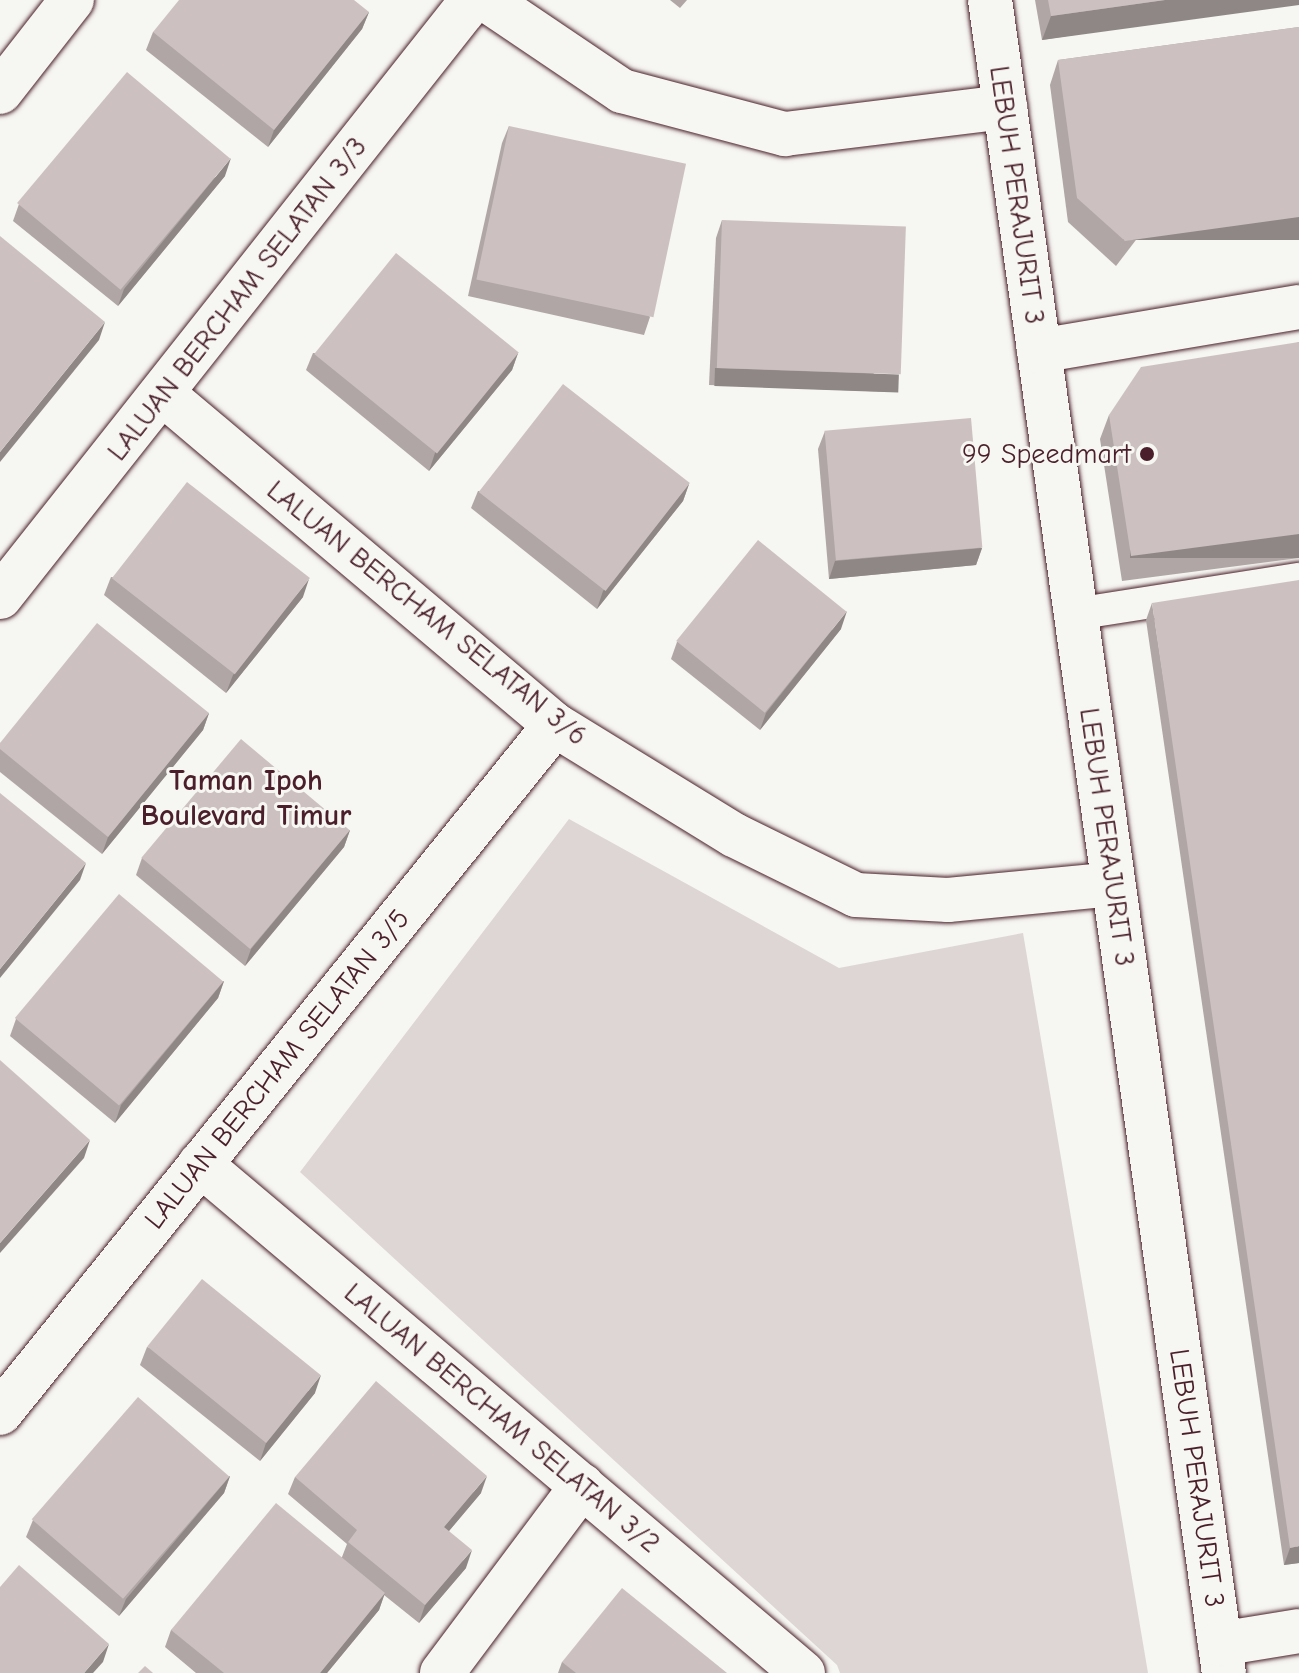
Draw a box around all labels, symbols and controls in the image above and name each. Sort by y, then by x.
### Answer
street label: LEBUH PERAJURIT 3 [982,64,1052,326]
street label: LALUAN BERCHAM SELATAN 3/3 [100,131,374,467]
place label: 99 Speedmart [962,437,1131,471]
marker: 99 Speedmart [1138,445,1156,463]
street label: LALUAN BERCHAM SELATAN 3/6 [260,473,594,753]
street label: LEBUH PERAJURIT 3 [1072,706,1142,968]
district label: Taman Ipoh Boulevard Timur [141,763,351,834]
street label: LALUAN BERCHAM SELATAN 3/5 [137,902,417,1236]
street label: LALUAN BERCHAM SELATAN 3/2 [337,1276,667,1560]
street label: LEBUH PERAJURIT 3 [1162,1347,1232,1609]

